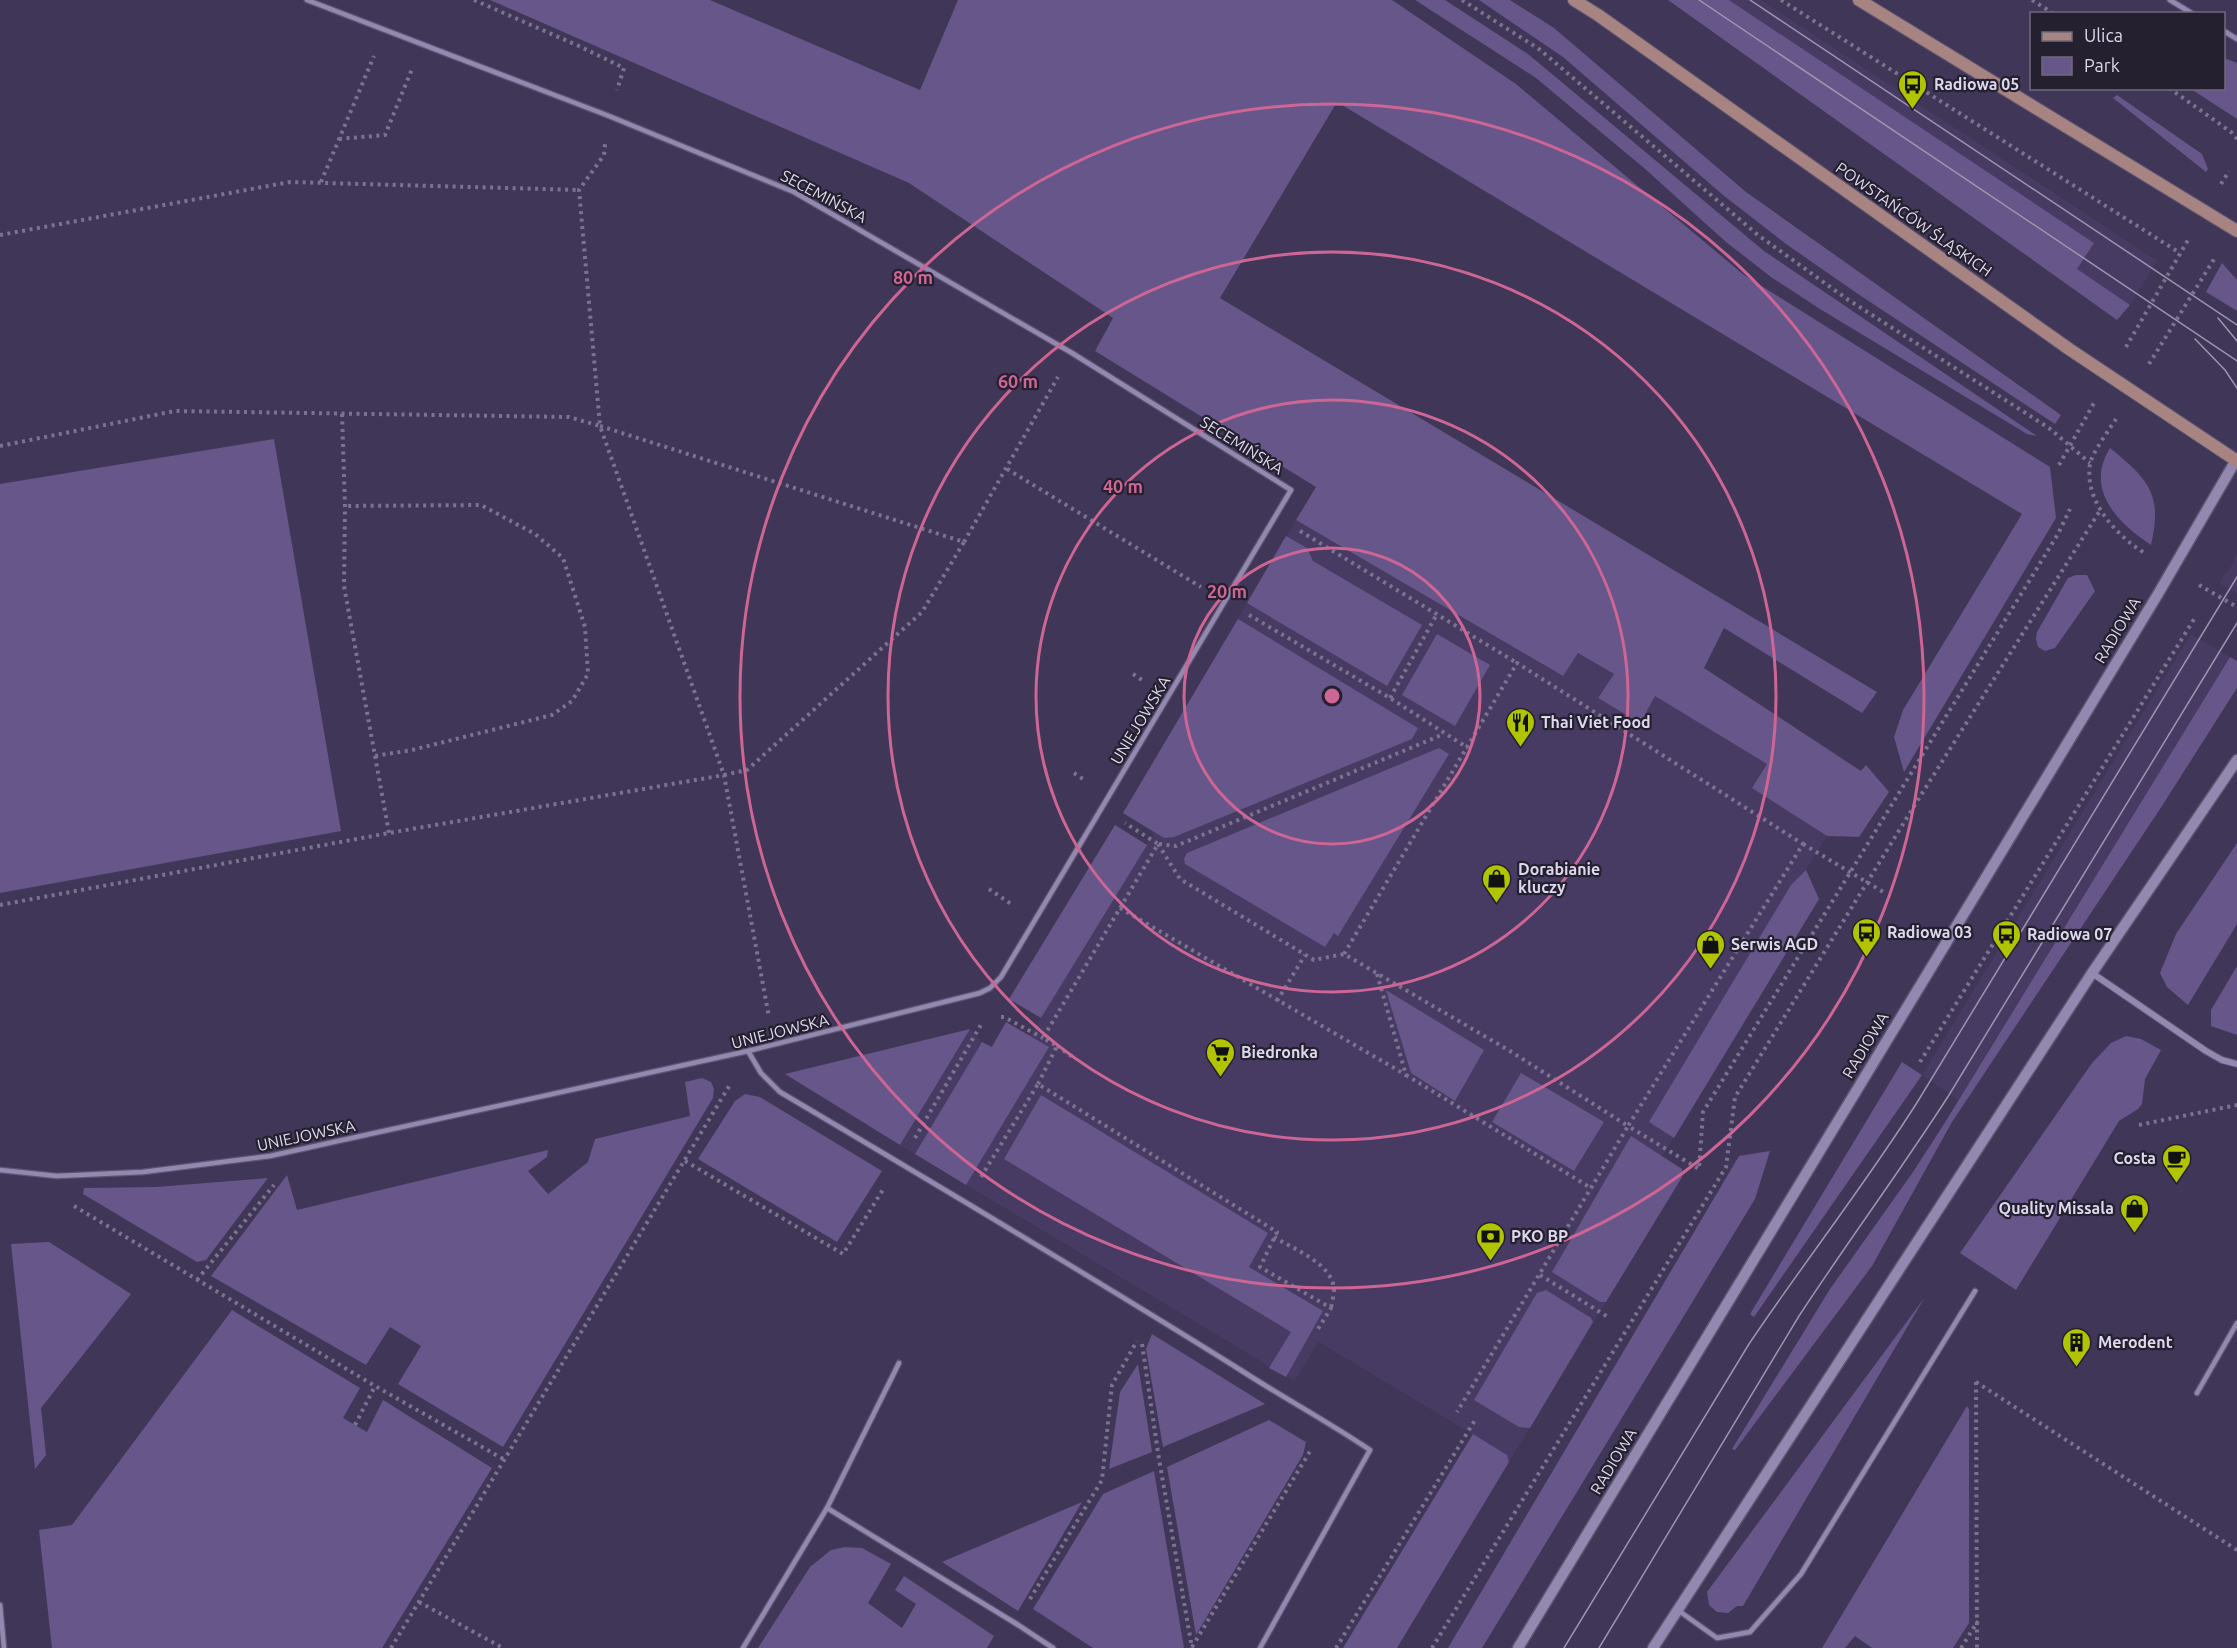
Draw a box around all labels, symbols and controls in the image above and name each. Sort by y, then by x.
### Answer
legend [2030,12,2225,90]
text: Ulica [2084,25,2123,45]
text: Park [2084,55,2120,75]
bus stop icon: Radiowa 05 [1897,68,1929,110]
place label: Radiowa 05 [1934,75,2019,93]
street label: POWSTAŃCÓW ŚLĄSKICH [1833,157,1997,280]
street label: SECEMIŃSKA [778,164,871,226]
text: 80 m [893,267,933,287]
text: 60 m [998,371,1038,391]
street label: SECEMIŃSKA [1197,411,1288,478]
text: 40 m [1103,476,1143,496]
text: 20 m [1207,581,1247,601]
street label: RADIOWA [2090,593,2144,666]
street label: UNIEJOWSKA [1107,672,1174,767]
centre of rings [1322,686,1342,706]
restaurant icon: Thai Viet Food [1504,706,1536,748]
place label: Thai Viet Food [1541,713,1651,731]
place label: Dorabianie kluczy [1518,860,1600,896]
shop icon: Dorabianie kluczy [1481,862,1513,904]
bus stop icon: Radiowa 03 [1850,916,1882,958]
bus stop icon: Radiowa 07 [1990,918,2022,960]
place label: Radiowa 03 [1887,923,1972,941]
place label: Radiowa 07 [2027,925,2112,943]
shop icon: Serwis AGD [1694,928,1726,970]
place label: Serwis AGD [1731,935,1818,953]
street label: RADIOWA [1838,1008,1892,1081]
street label: UNIEJOWSKA [729,1010,831,1052]
supermarket icon: Biedronka [1204,1036,1236,1078]
place label: Biedronka [1241,1043,1318,1061]
street label: UNIEJOWSKA [255,1116,357,1154]
cafe icon: Costa [2161,1142,2193,1184]
place label: Costa [2113,1149,2156,1167]
shop icon: Quality Missala [2119,1192,2151,1234]
place label: Quality Missala [1999,1199,2114,1217]
bank icon: PKO BP [1474,1220,1506,1262]
place label: PKO BP [1511,1227,1568,1245]
building icon: Merodent [2061,1326,2093,1368]
place label: Merodent [2098,1333,2173,1351]
street label: RADIOWA [1586,1424,1640,1497]

